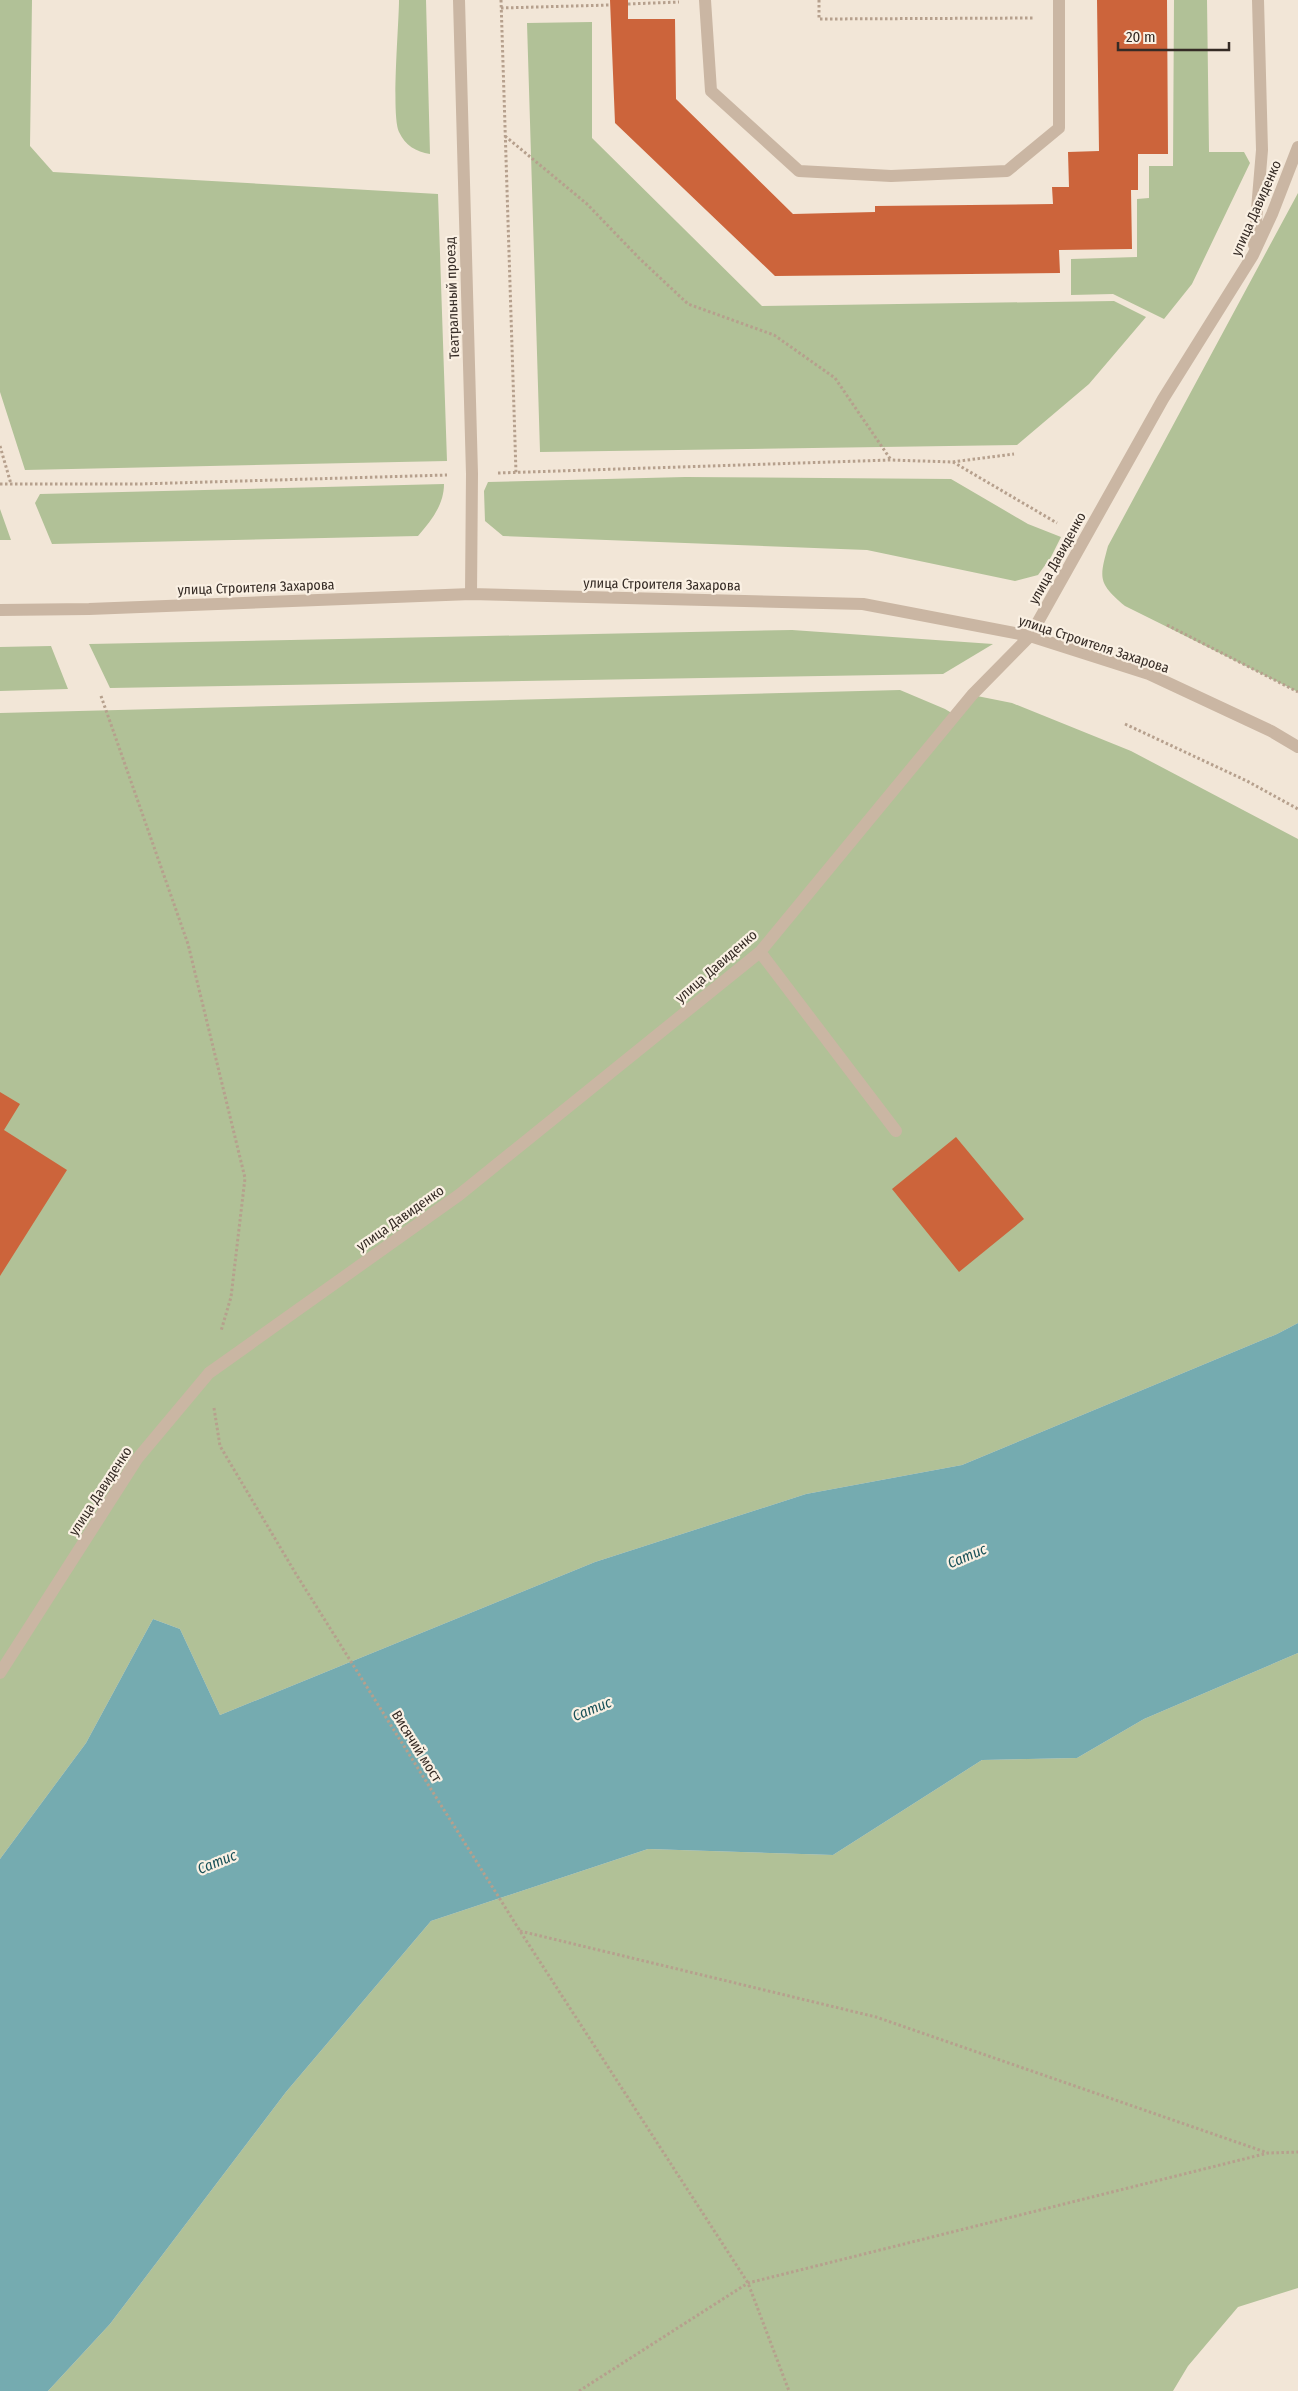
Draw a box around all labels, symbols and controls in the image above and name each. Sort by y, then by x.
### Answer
scale bar [1118,20,1229,52]
text: 20 m [1126,28,1156,46]
street label: улица Давиденко [1228,158,1285,259]
street label: Театральный проезд [442,237,463,359]
street label: улица Давиденко [1025,509,1090,607]
street label: улица Строителя Захарова [583,575,741,594]
street label: улица Строителя Захарова [177,576,335,599]
street label: улица Строителя Захарова [1016,612,1171,677]
street label: улица Давиденко [672,926,761,1007]
street label: улица Давиденко [353,1182,447,1255]
street label: улица Давиденко [65,1444,136,1539]
water label: Сатис [945,1540,990,1572]
water label: Сатис [570,1693,615,1725]
street label: Висячий мост [388,1707,445,1785]
water label: Сатис [195,1846,240,1878]

